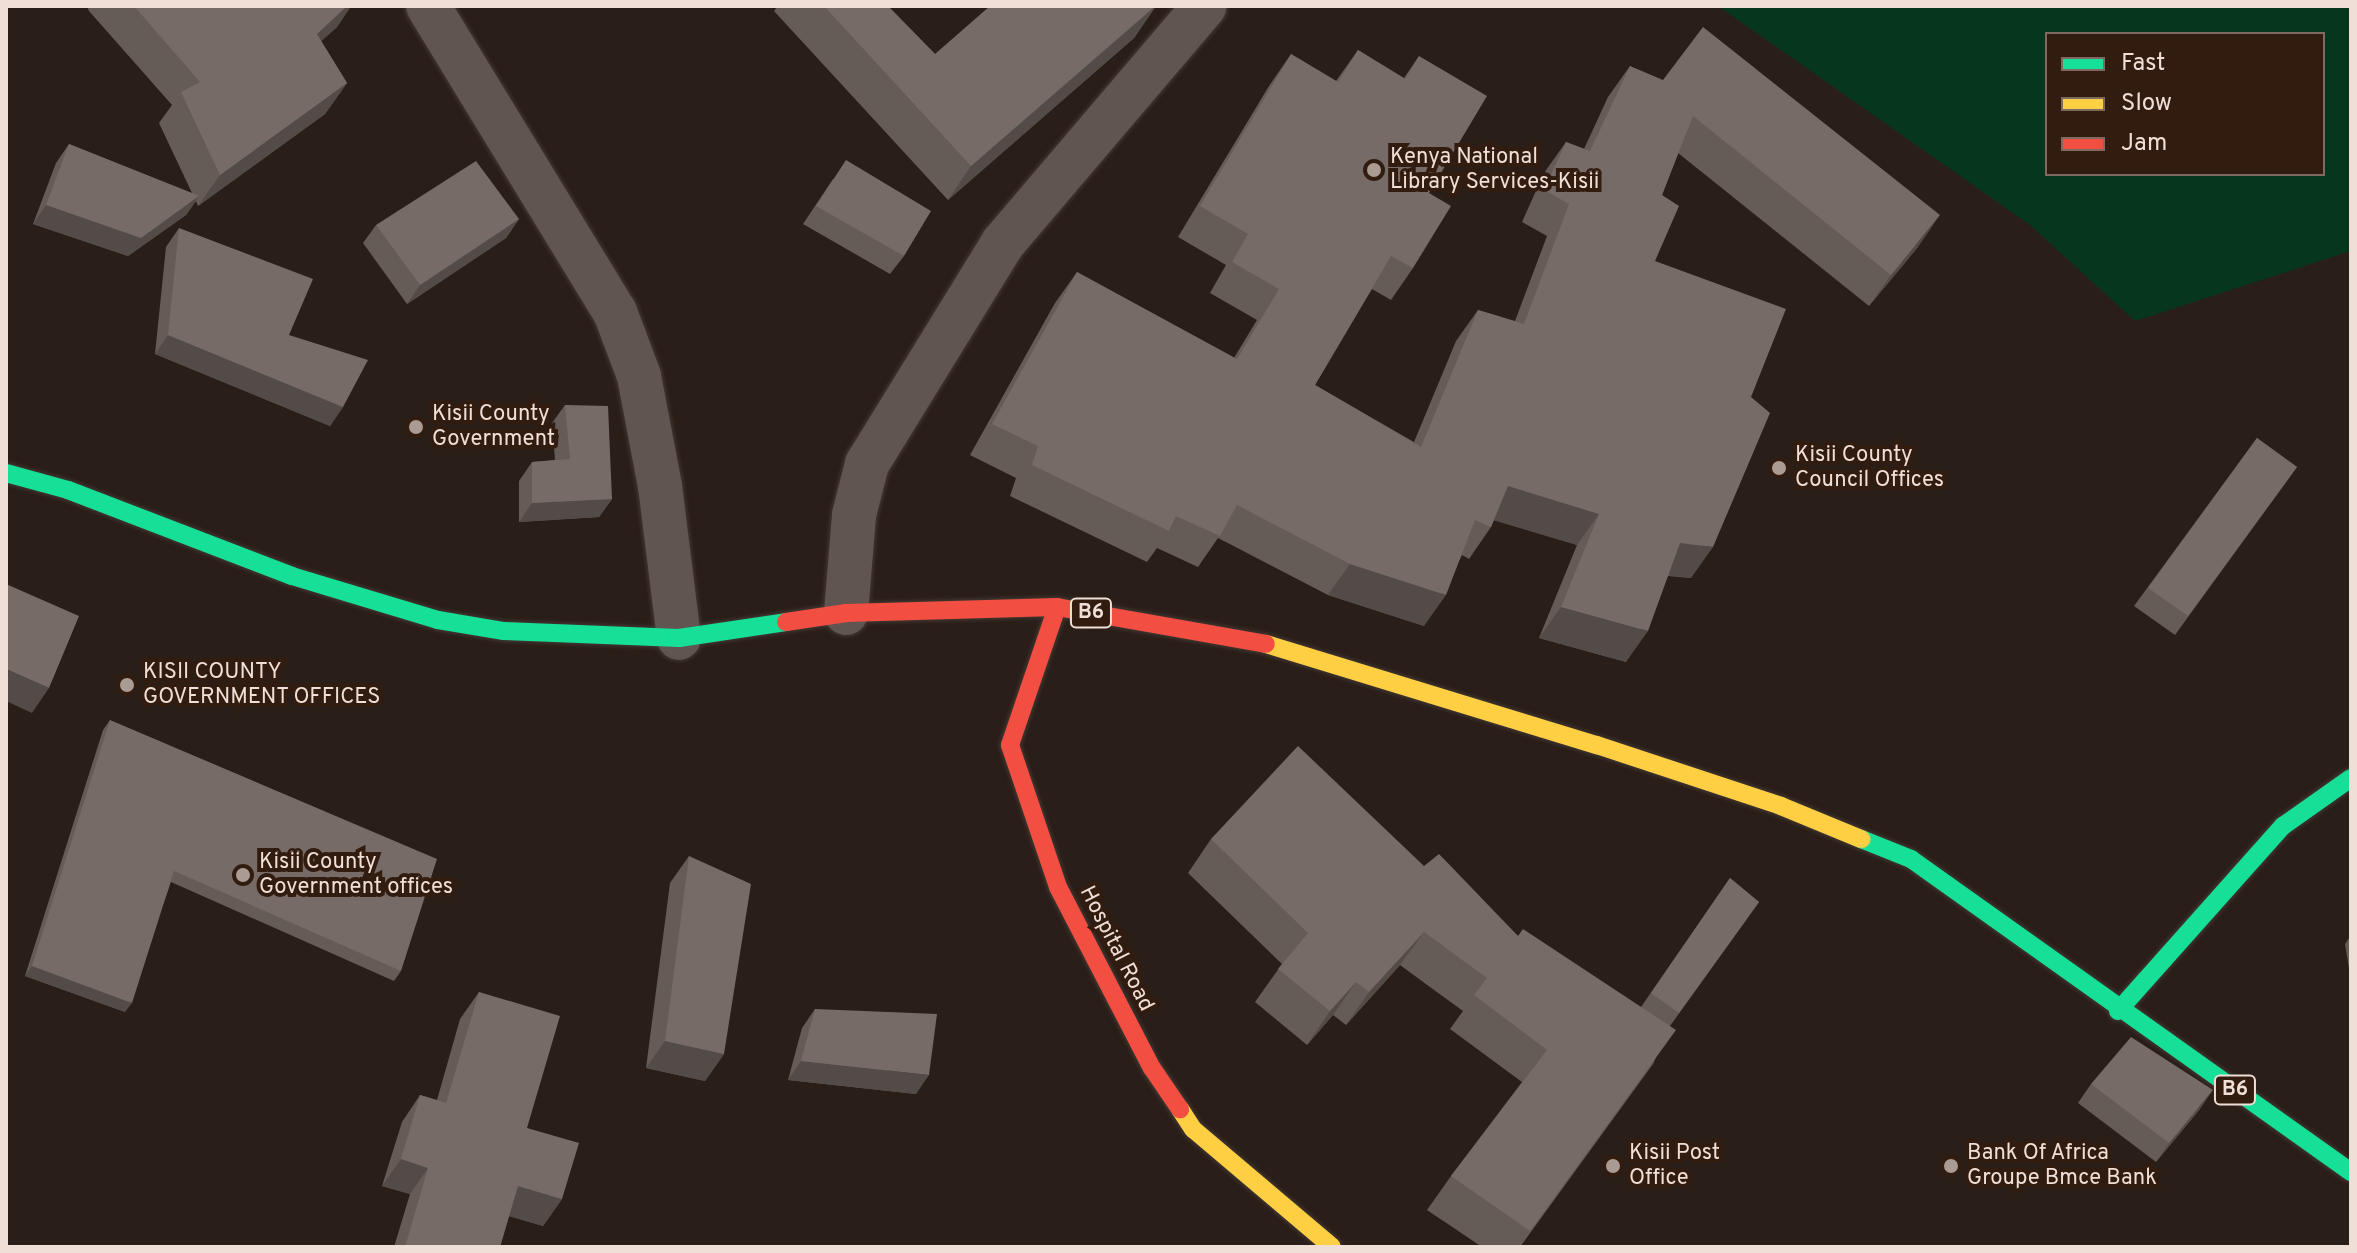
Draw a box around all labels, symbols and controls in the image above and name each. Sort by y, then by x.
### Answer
legend [2045,32,2325,176]
text: Fast [2121,49,2165,79]
text: Slow [2121,89,2172,119]
text: Jam [2121,129,2167,159]
place label: Kenya National Library Services-Kisii [1390,144,1599,196]
marker: Kenya National Library Services-Kisii [1365,161,1383,179]
place label: Kisii County Government [432,401,555,452]
marker: Kisii County Government [407,418,425,436]
place label: Kisii County Council Offices [1795,442,1944,494]
marker: Kisii County Council Offices [1770,459,1788,477]
road number: B6 [1069,597,1113,629]
place label: KISII COUNTY GOVERNMENT OFFICES [143,659,381,710]
marker: KISII COUNTY GOVERNMENT OFFICES [118,676,136,694]
place label: Kisii County Government offices [259,849,453,900]
marker: Kisii County Government offices [234,866,252,884]
street label: Hospital Road [1073,882,1159,1016]
road number: B6 [2213,1074,2257,1106]
place label: Kisii Post Office [1629,1140,1720,1192]
place label: Bank Of Africa Groupe Bmce Bank [1967,1140,2157,1192]
marker: Kisii Post Office [1604,1157,1622,1175]
marker: Bank Of Africa Groupe Bmce Bank [1942,1157,1960,1175]

